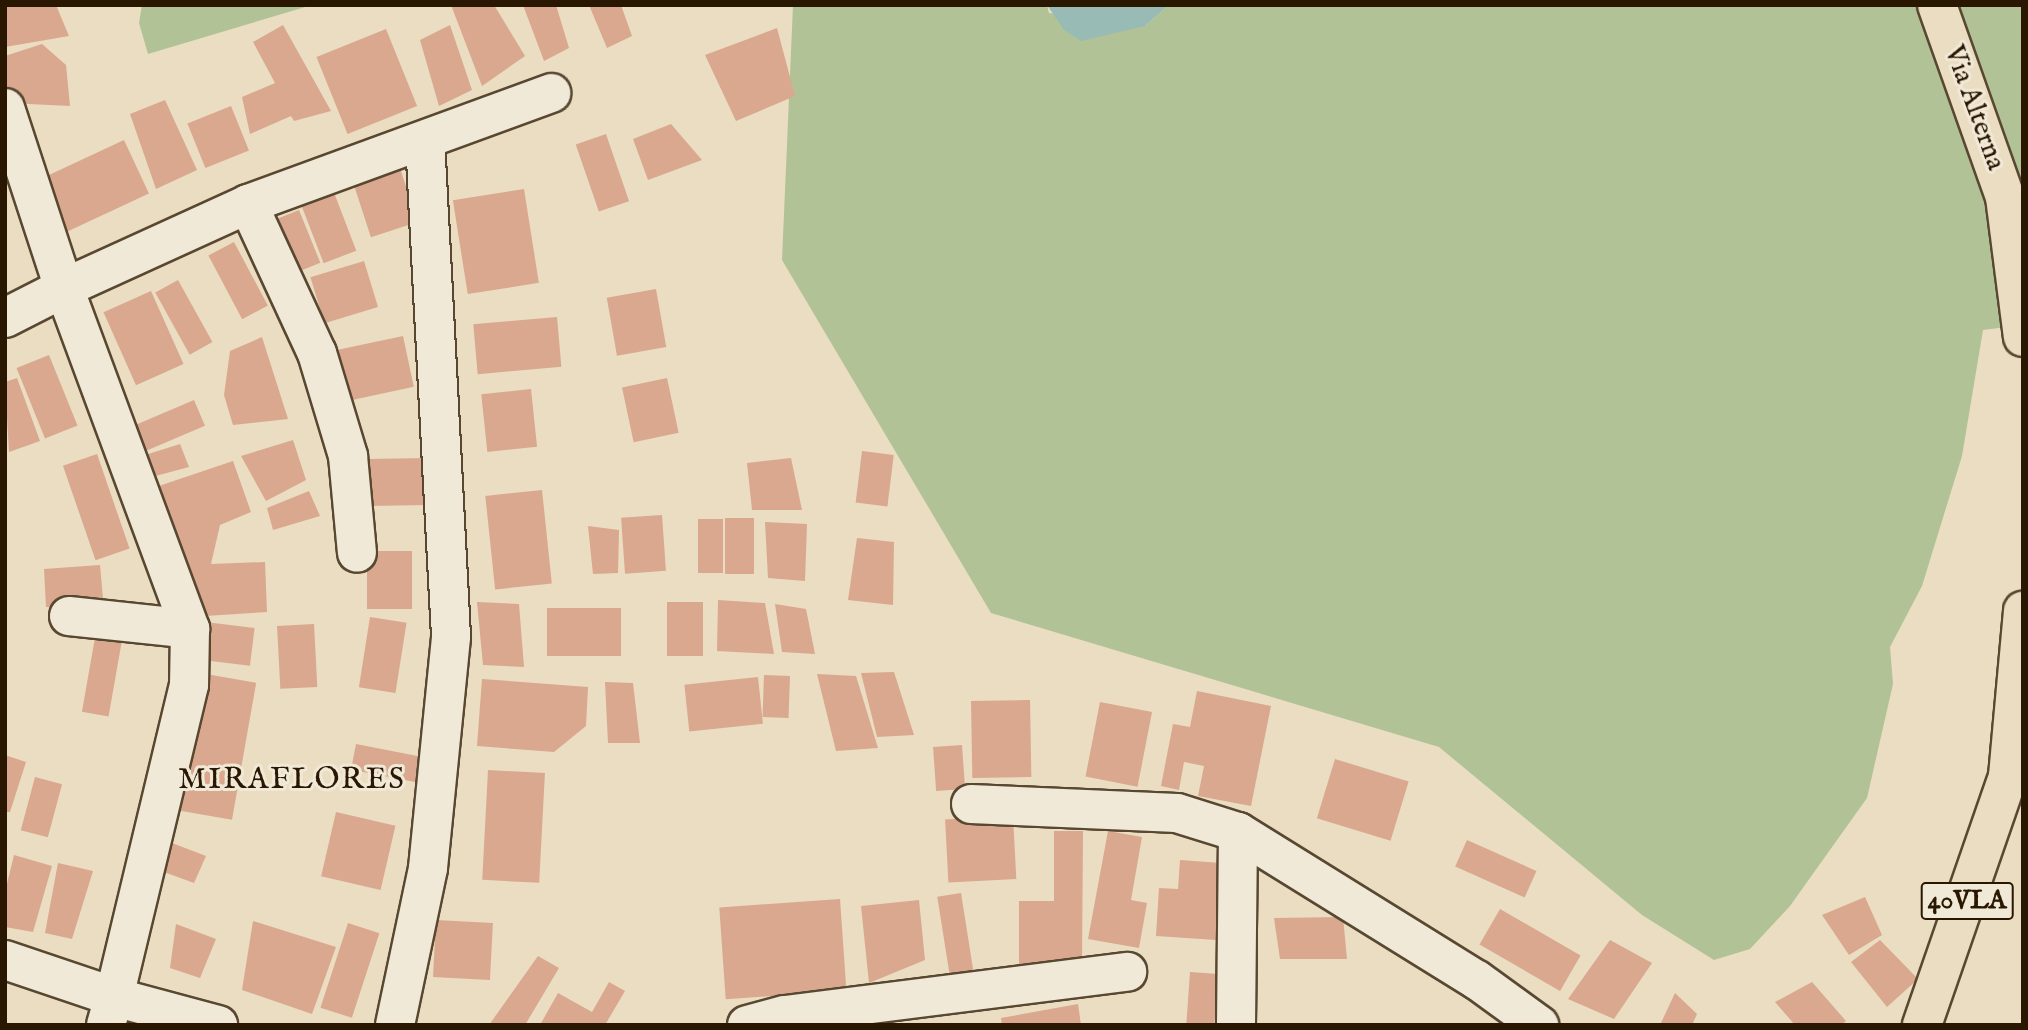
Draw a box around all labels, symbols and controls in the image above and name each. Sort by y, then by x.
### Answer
street label: Via Alterna [1936,41,2012,175]
district label: MIRAFLORES [179,762,405,798]
road number: 40VLA [1920,879,2014,924]

